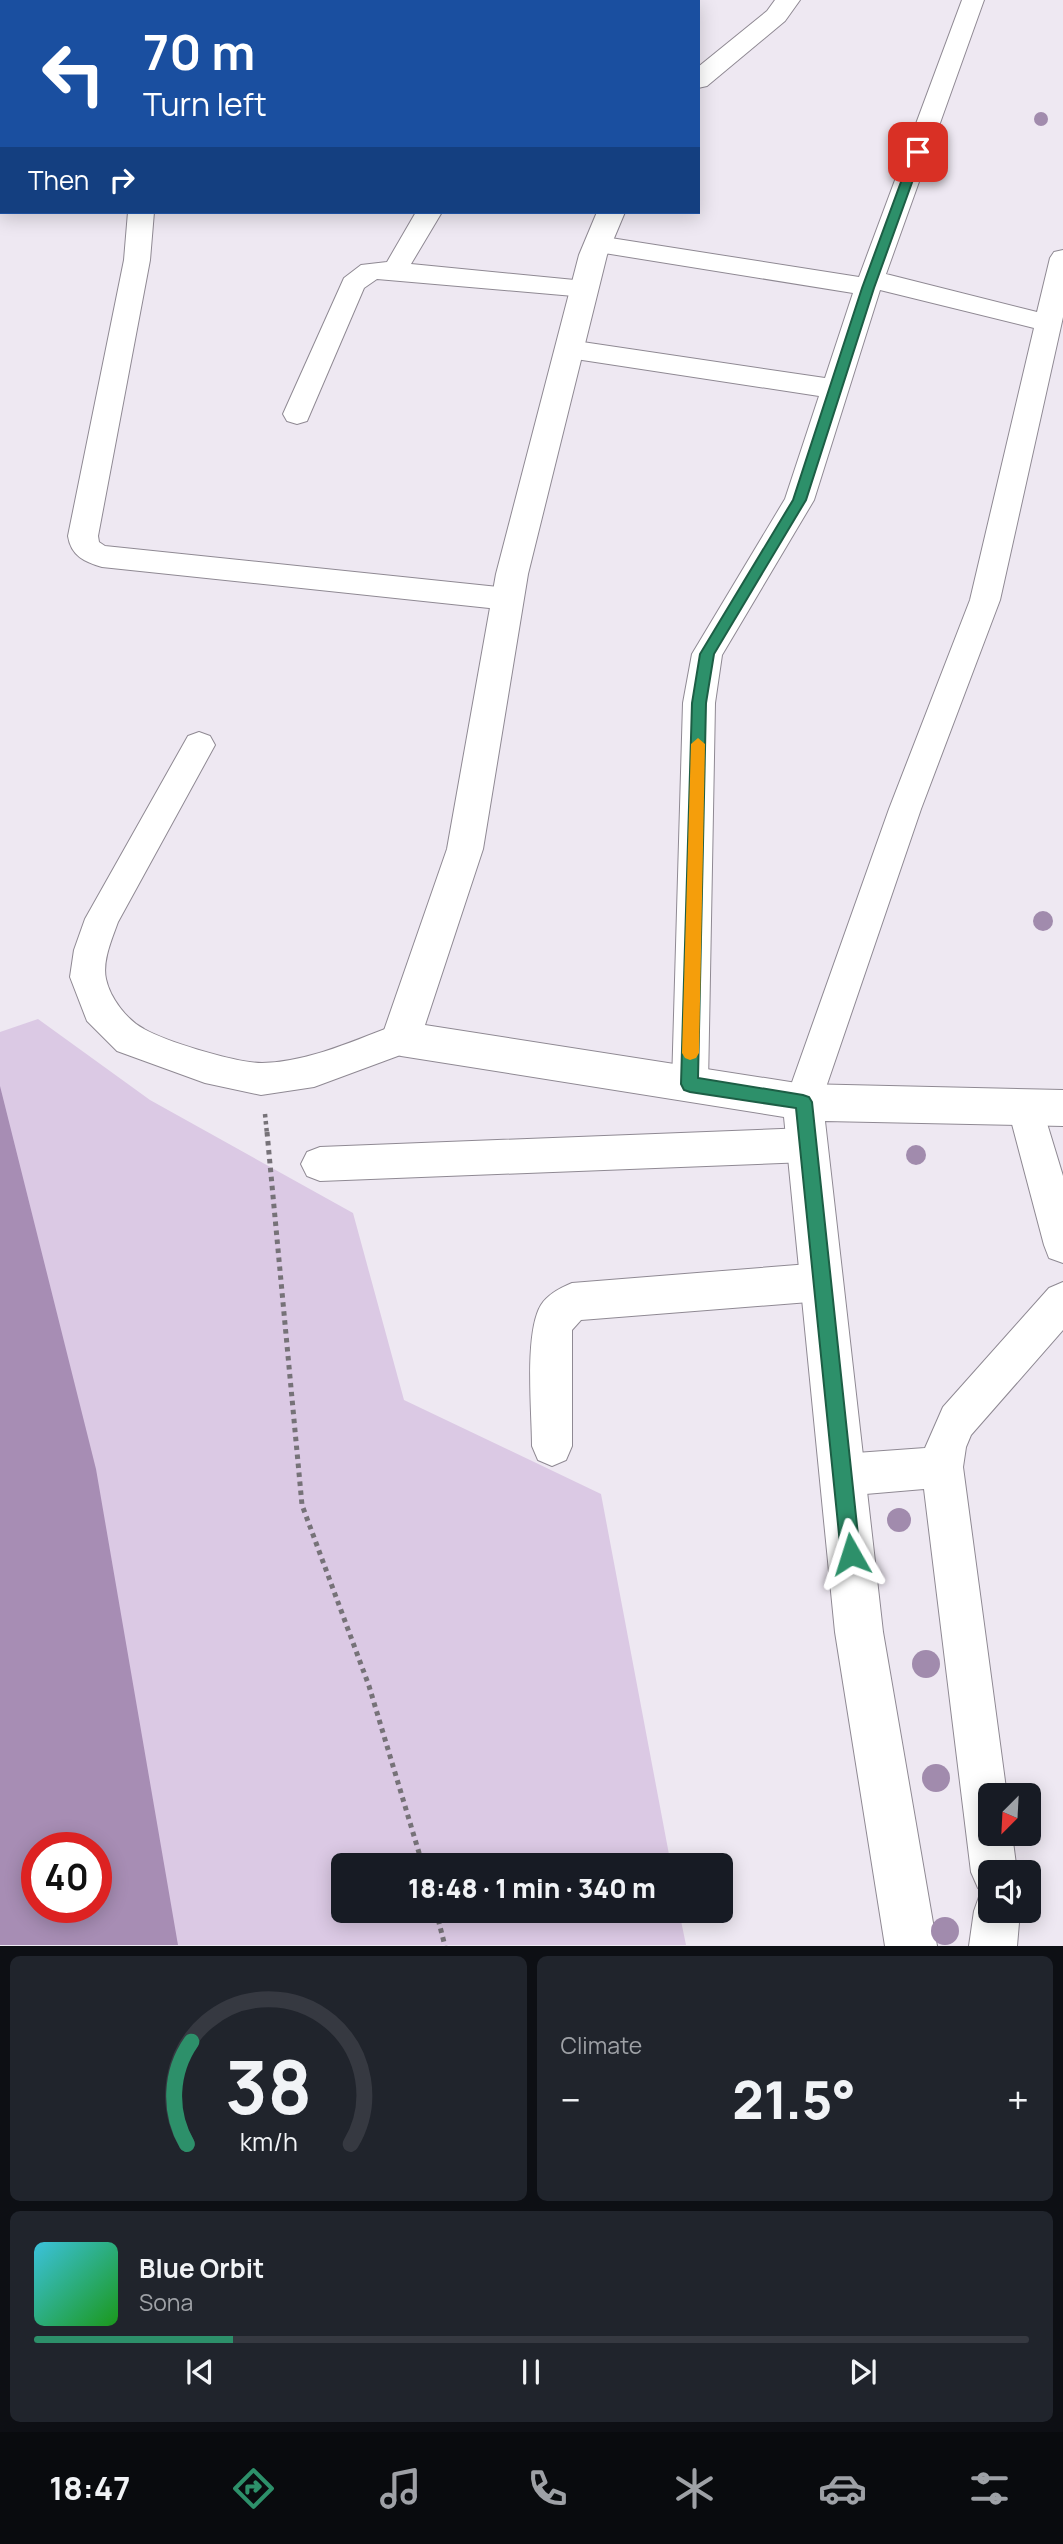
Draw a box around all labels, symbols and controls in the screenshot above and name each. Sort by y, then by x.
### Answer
text: 70 m [143,18,255,85]
icon: left [28,28,119,119]
text: Turn left [143,82,267,126]
pin [888,122,948,182]
icon: arrive [899,133,937,171]
icon: right [103,161,141,199]
text: Then [28,162,89,198]
position arrow [814,1517,888,1591]
north arrow [978,1783,1041,1846]
map controls [978,1783,1041,1923]
speed limit sign: 40 [21,1832,112,1923]
button: sound [978,1860,1041,1923]
text: 18:48 · 1 min · 340 m [408,1870,656,1906]
text: Climate [561,2029,642,2061]
text: 38 [225,2037,312,2137]
text: 21.5° [732,2064,856,2135]
text: − [561,2073,581,2125]
text: + [1007,2073,1029,2125]
text: km/h [239,2124,297,2159]
text: Blue Orbit [139,2250,264,2286]
text: Sona [139,2286,193,2318]
icon: previous [181,2353,219,2391]
icon: pause [512,2353,550,2391]
icon: next [844,2353,882,2391]
icon: directions [229,2464,278,2513]
icon: music [376,2464,425,2513]
icon: phone [523,2464,572,2513]
icon: climate [670,2464,719,2513]
icon: car [818,2464,867,2513]
icon: filters [965,2464,1014,2513]
text: 18:47 [49,2466,130,2510]

